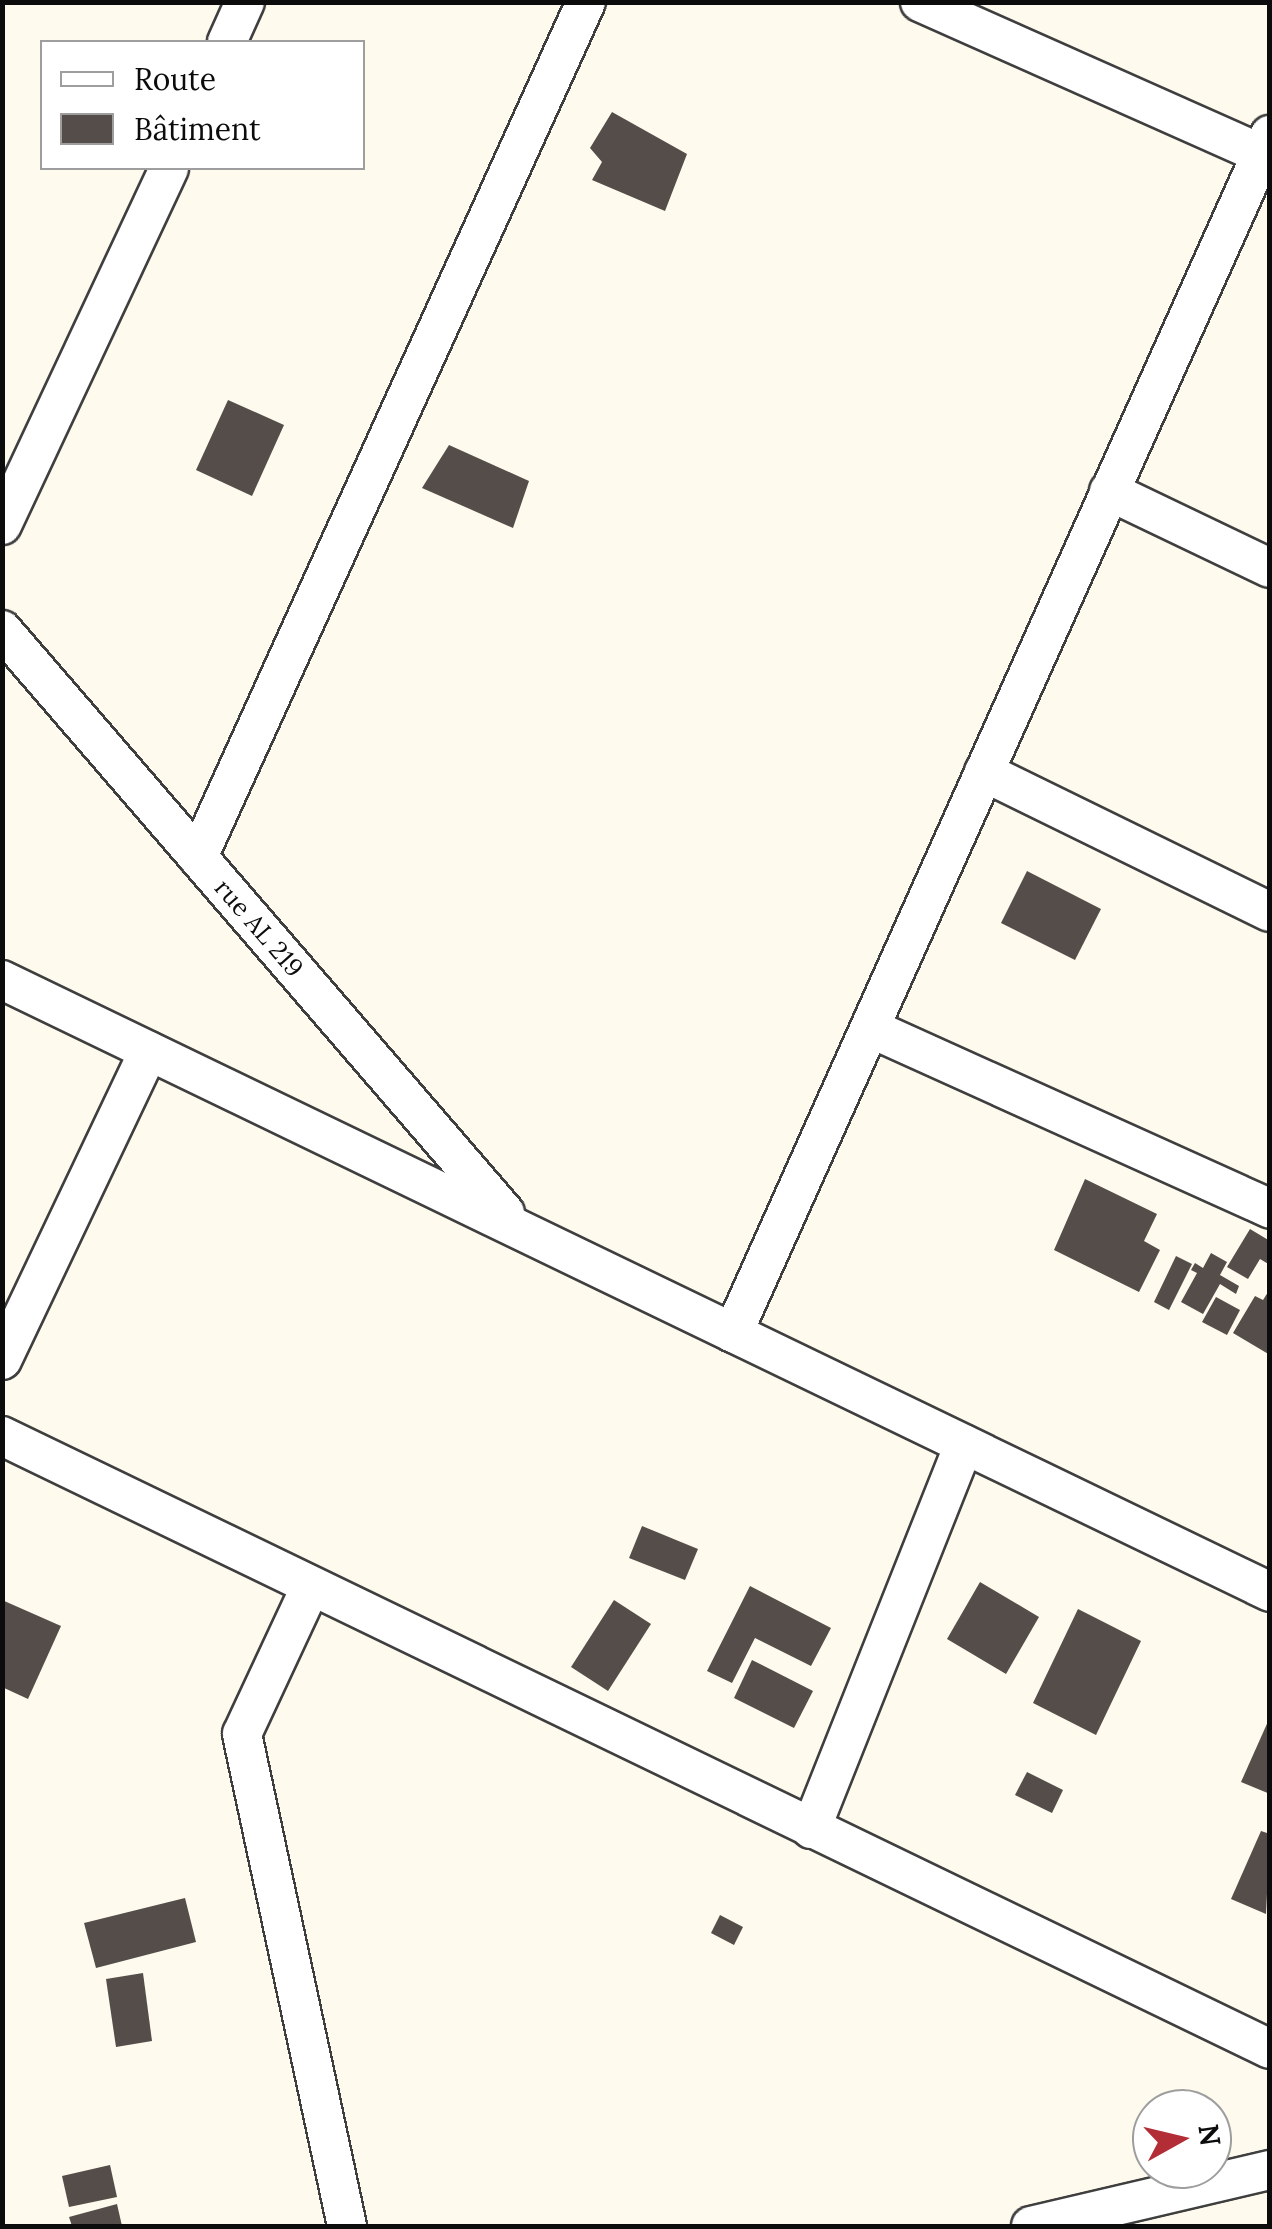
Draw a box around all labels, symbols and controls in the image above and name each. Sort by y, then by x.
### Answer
legend [40,40,365,170]
text: Route [134,60,216,98]
text: Bâtiment [134,110,261,148]
street label: rue AL 219 [208,873,310,983]
north arrow [1132,2089,1232,2189]
text: N [1190,2122,1229,2148]

